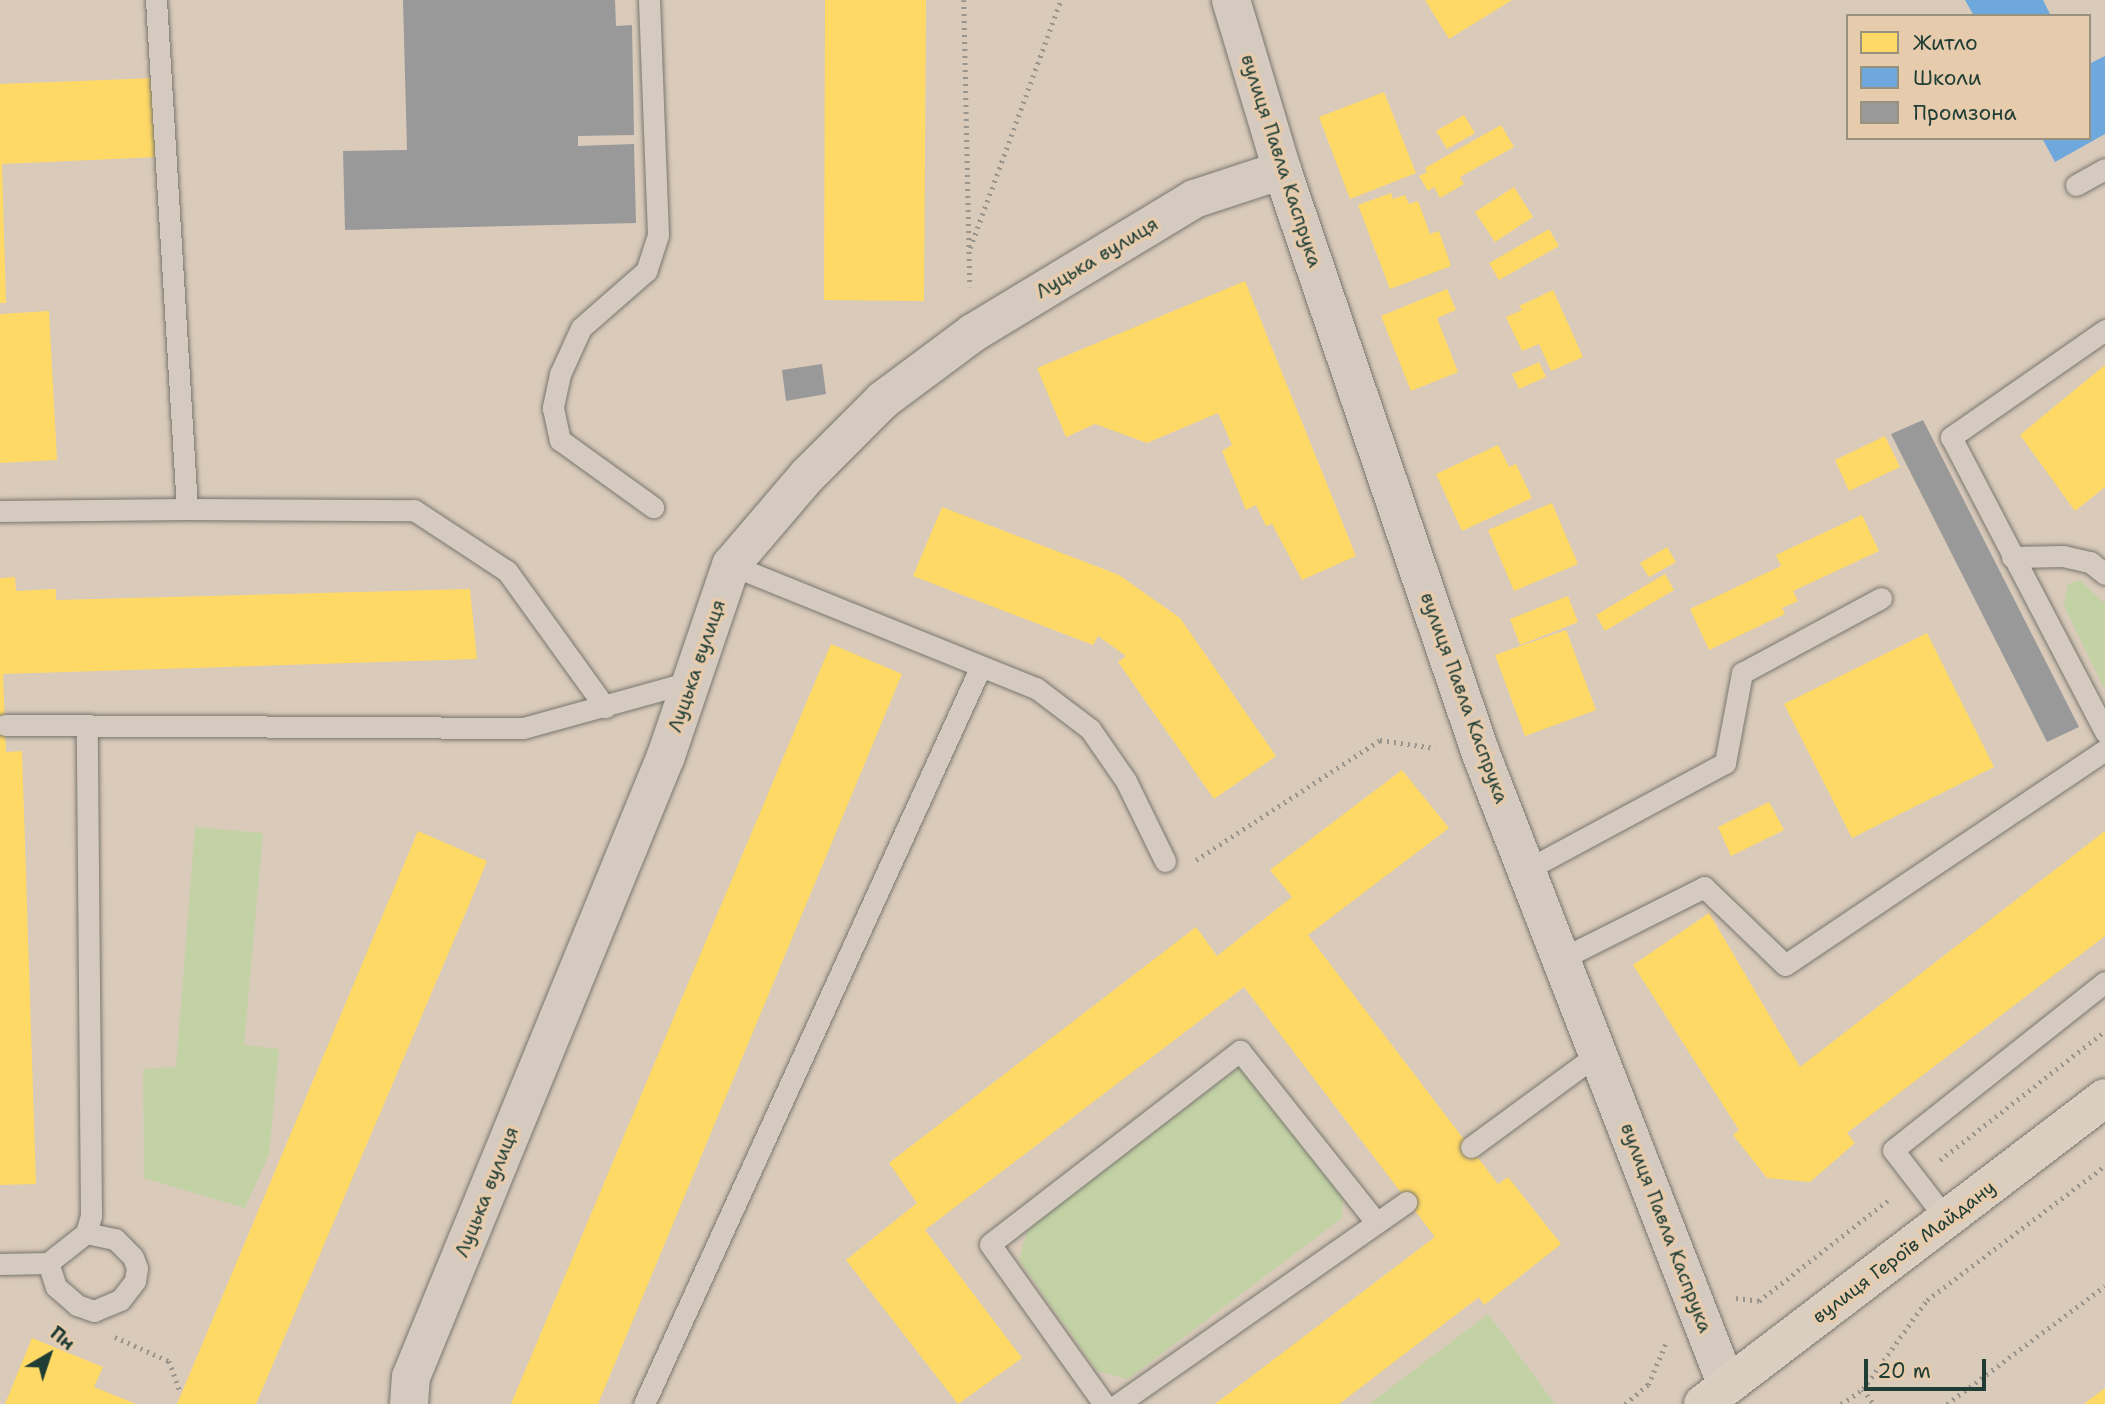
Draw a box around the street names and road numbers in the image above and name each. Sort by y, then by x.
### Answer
street label: вулиця Павла Каспрука [1236,52,1326,270]
street label: Луцька вулиця [1032,213,1162,303]
street label: вулиця Павла Каспрука [1415,590,1513,806]
street label: Луцька вулиця [664,597,730,735]
street label: вулиця Павла Каспрука [1615,1120,1717,1336]
street label: Луцька вулиця [450,1123,524,1261]
street label: вулиця Героїв Майдану [1808,1176,2000,1328]

